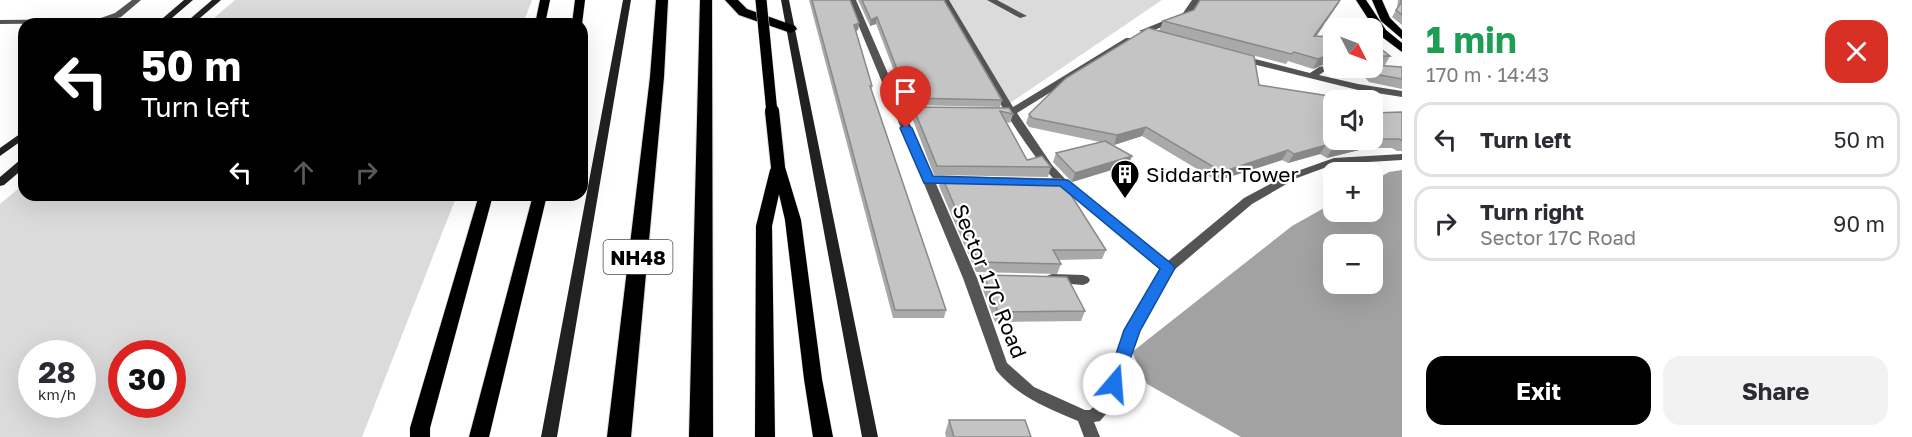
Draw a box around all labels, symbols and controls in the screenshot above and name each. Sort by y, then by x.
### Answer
north arrow [1323,18,1383,78]
map controls [1323,18,1383,294]
text: 1 min [1426,18,1517,61]
button: close [1825,20,1888,83]
text: 50 m [141,40,241,90]
icon: left [42,42,120,120]
text: 170 m · 14:43 [1426,62,1549,86]
pin [880,66,931,128]
icon: arrive [889,75,922,108]
button: sound [1323,90,1383,150]
text: Turn left [141,91,250,123]
icon: left [1429,123,1462,156]
text: Turn left [1480,126,1571,153]
text: 50 m [1834,126,1885,153]
icon: left [224,156,257,189]
icon: ahead [287,156,320,189]
icon: right [350,156,383,189]
building icon: Siddarth Tower [1109,158,1141,200]
place label: Siddarth Tower [1146,161,1299,187]
button: + [1323,162,1383,222]
text: Turn right [1480,198,1584,225]
street label: Sector 17C Road [947,200,1033,362]
icon: right [1429,207,1462,240]
text: 90 m [1833,210,1885,237]
text: Sector 17C Road [1480,225,1636,249]
button: − [1323,234,1383,294]
road number: NH48 [604,240,672,274]
speed limit sign: 30 [108,340,186,418]
position arrow [1082,352,1146,416]
text: 28 [38,354,76,390]
button: Exit [1426,356,1651,425]
button: Share [1663,356,1888,425]
text: km/h [38,385,76,403]

